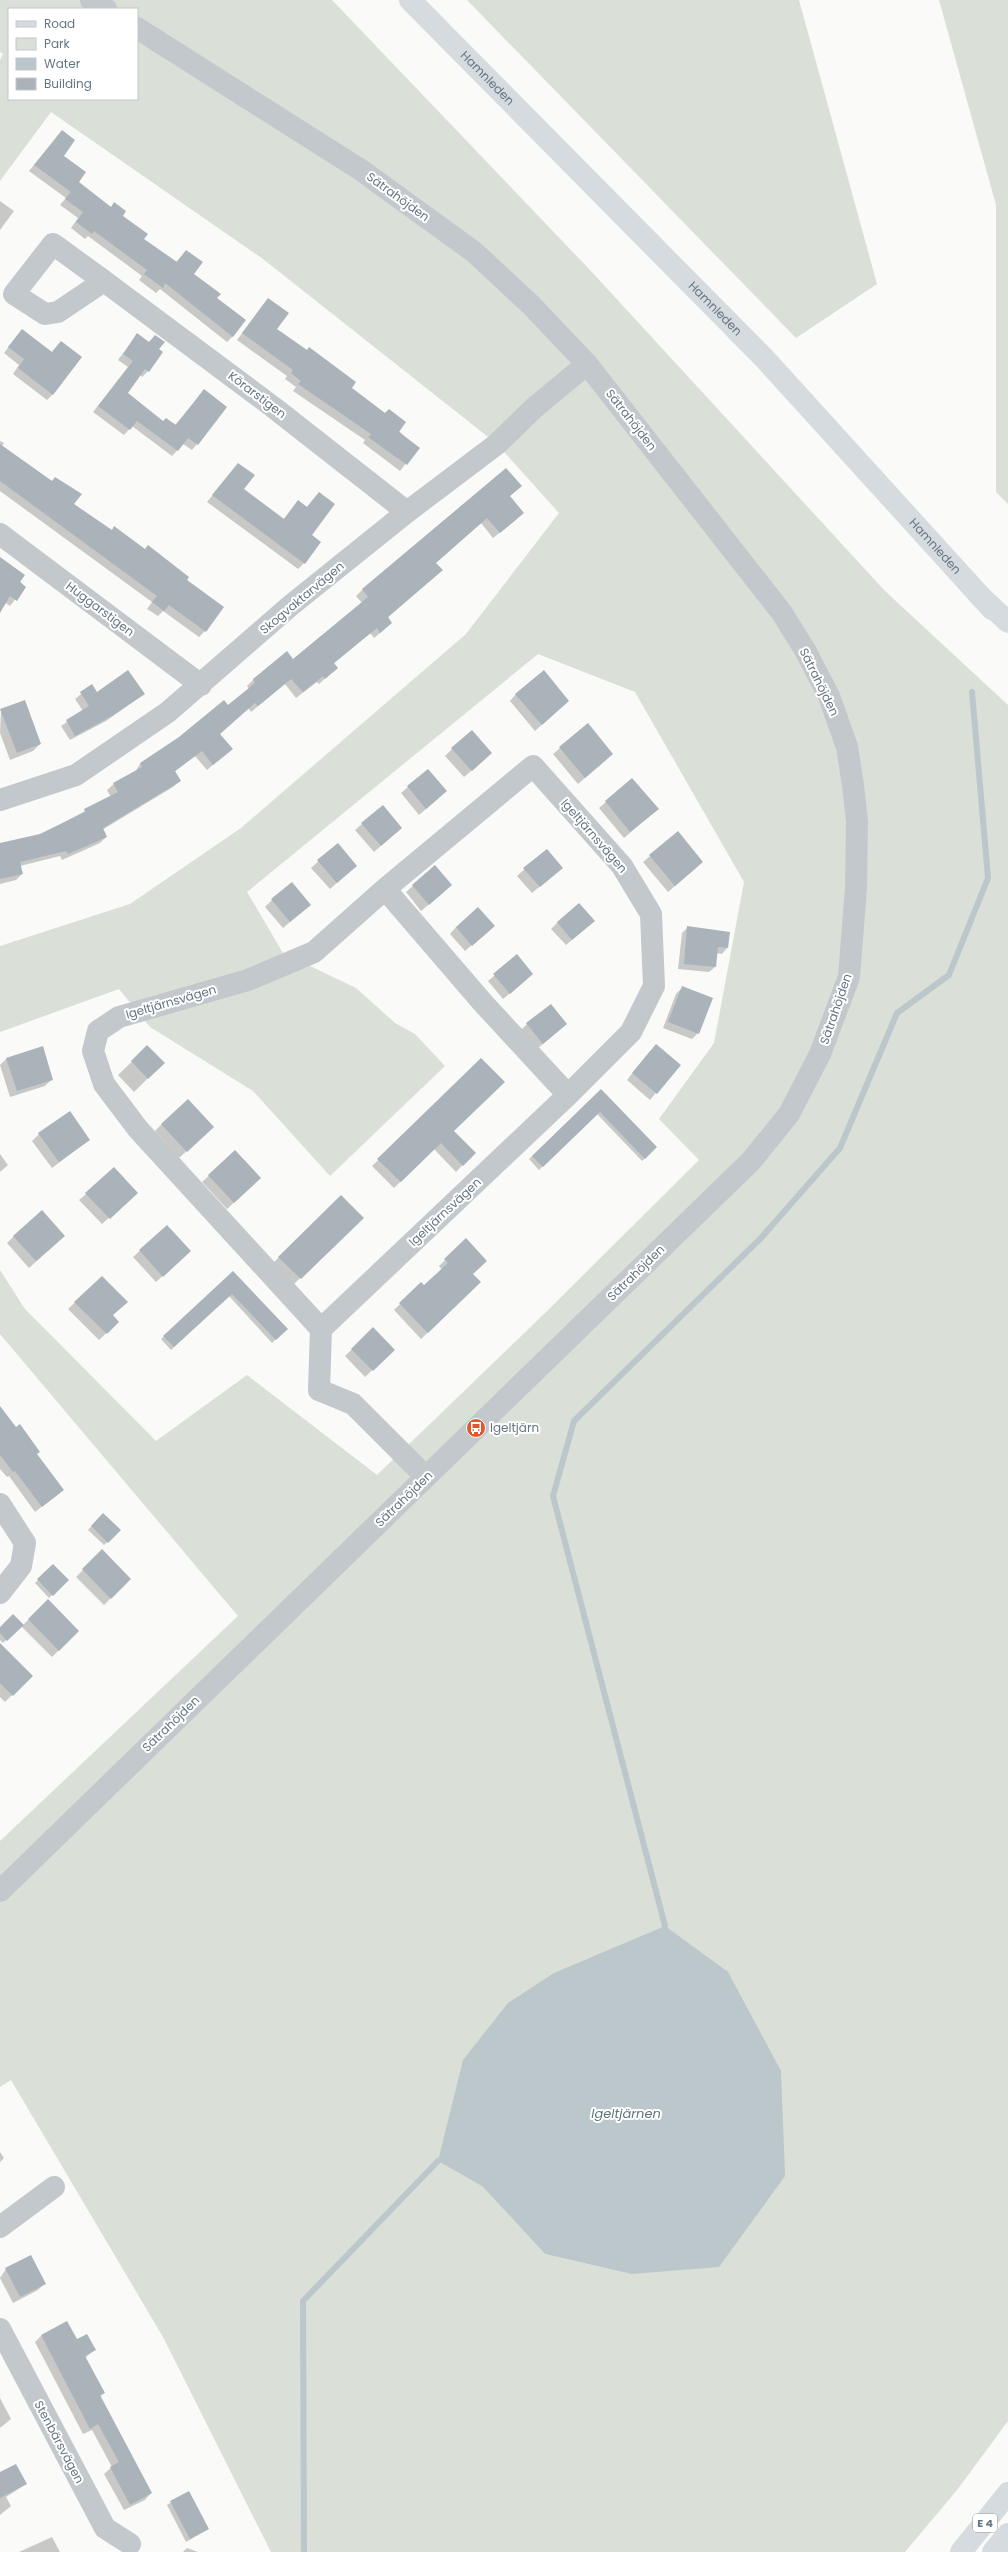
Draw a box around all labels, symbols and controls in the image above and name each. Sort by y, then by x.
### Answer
legend [8,8,138,100]
text: Road [44,15,75,32]
text: Park [44,35,71,52]
street label: Hamnleden [457,47,518,109]
text: Water [44,55,81,72]
text: Building [44,75,92,92]
street label: Sätrahöjden [363,168,433,225]
street label: Hamnleden [685,277,746,339]
street label: Körarstigen [225,367,290,422]
street label: Sätrahöjden [602,385,661,454]
street label: Hamnleden [906,514,965,578]
street label: Skogvaktarvägen [256,557,347,638]
street label: Huggarstigen [63,577,138,640]
street label: Sätrahöjden [796,645,843,719]
street label: Igeltjärnsvägen [557,795,631,877]
street label: Sätrahöjden [815,971,856,1046]
street label: Igeltjärnsvägen [124,980,218,1023]
street label: Igeltjärnsvägen [405,1174,485,1250]
street label: Sätrahöjden [603,1241,668,1304]
bus stop icon: Igeltjärn [465,1417,487,1439]
place label: Igeltjärn [490,1419,539,1436]
street label: Sätrahöjden [371,1467,436,1530]
street label: Sätrahöjden [138,1692,203,1755]
water label: Igeltjärnen [591,2104,661,2123]
street label: Stenbärsvägen [30,2397,88,2486]
road number: E 4 [973,2514,997,2532]

